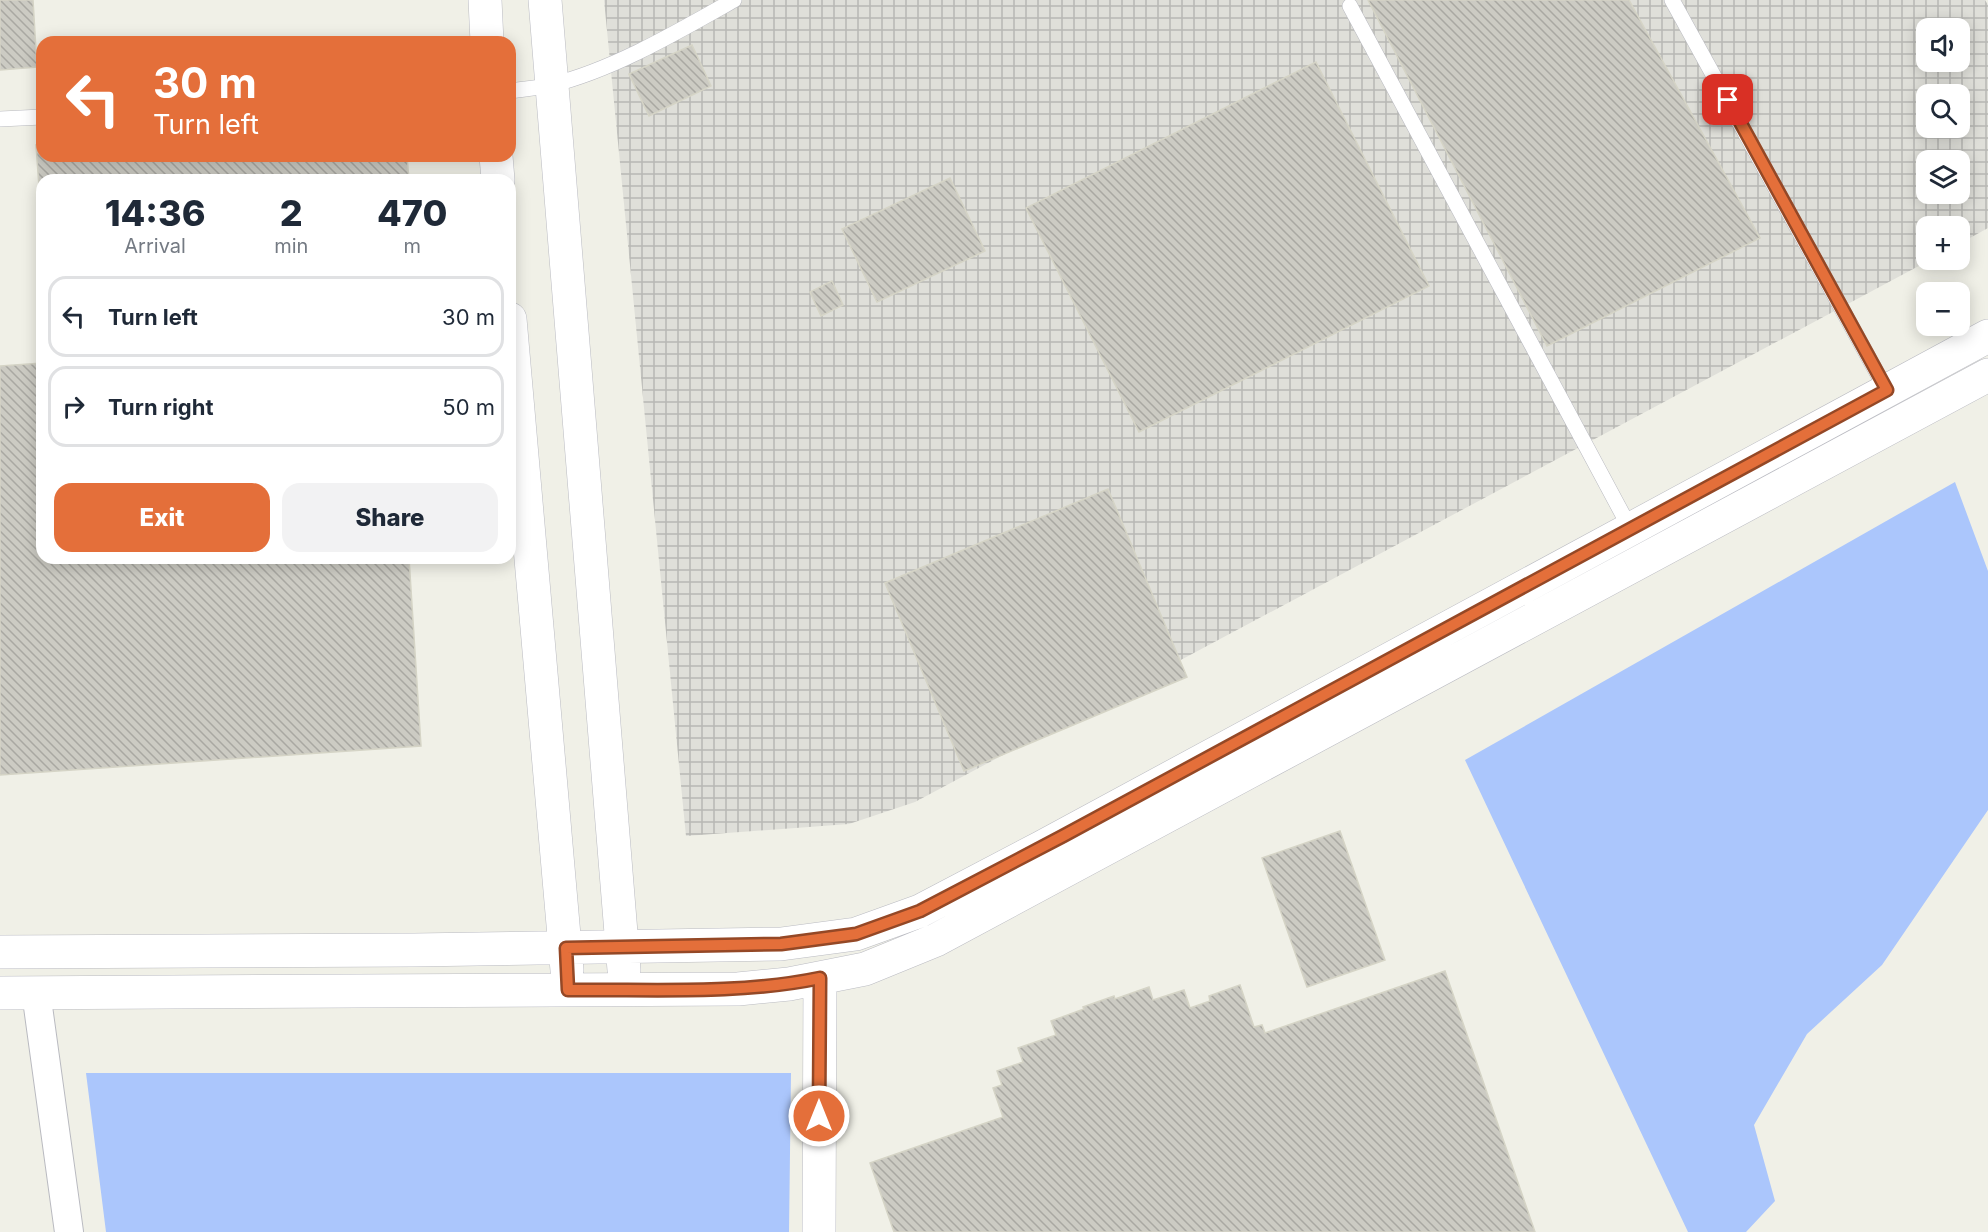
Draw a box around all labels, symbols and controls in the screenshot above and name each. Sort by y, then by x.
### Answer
map controls [1916,18,1970,336]
button: sound [1916,18,1970,72]
text: 30 m [153,57,257,108]
icon: left [54,60,132,138]
pin [1702,74,1753,125]
icon: arrive [1711,83,1744,116]
button: search [1916,84,1970,138]
text: Turn left [153,108,259,141]
button: layers [1916,150,1970,204]
text: 14:36 [105,191,206,235]
text: 2 [280,191,303,235]
text: 470 [377,191,447,235]
button: + [1916,216,1970,270]
text: Arrival [124,234,186,258]
text: min [274,234,308,258]
text: m [403,234,421,258]
button: − [1916,282,1970,336]
icon: left [57,300,90,333]
text: Turn left [108,304,198,330]
text: 30 m [442,304,495,330]
icon: right [57,390,90,423]
text: Turn right [108,394,214,420]
text: 50 m [442,394,495,420]
button: Exit [54,483,270,552]
button: Share [282,483,498,552]
position arrow [787,1084,851,1148]

